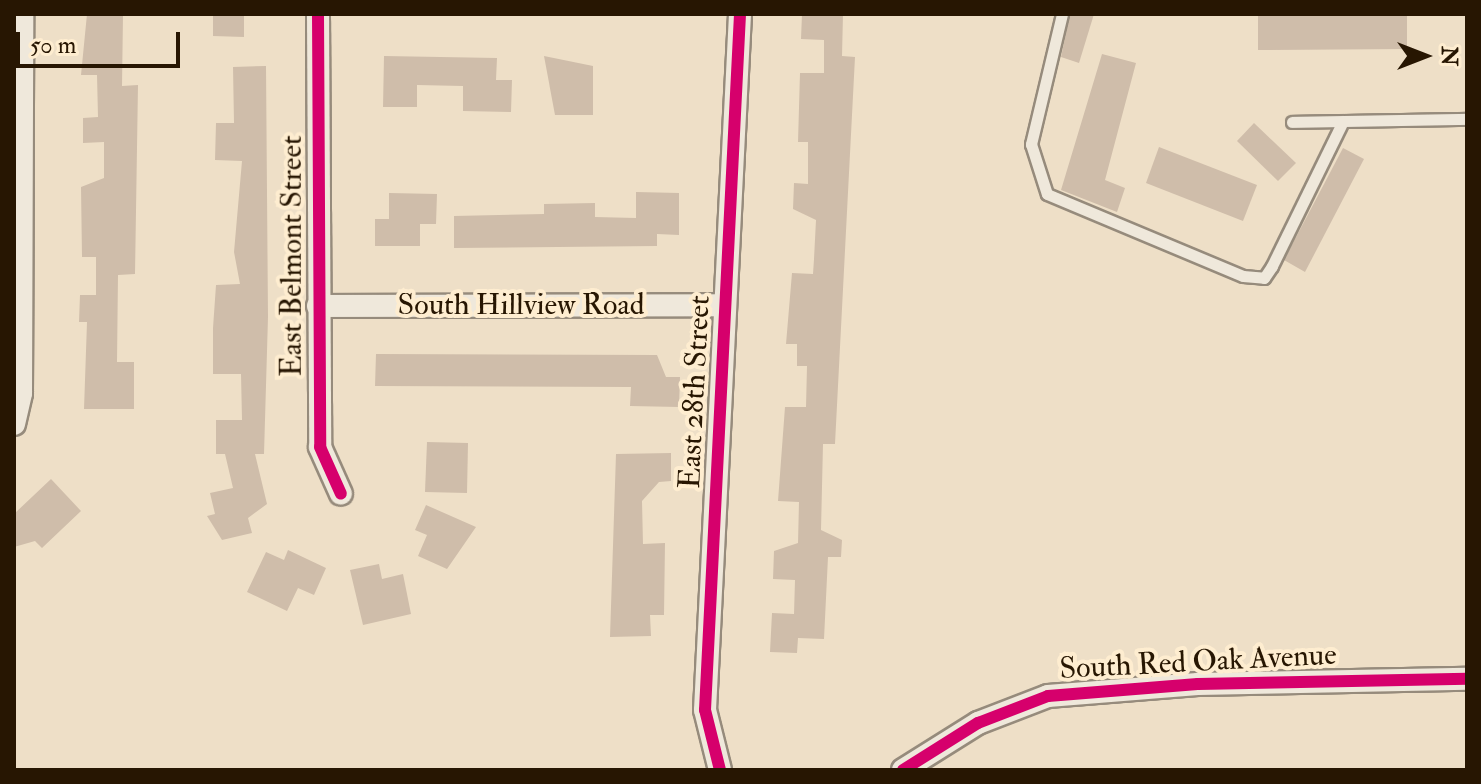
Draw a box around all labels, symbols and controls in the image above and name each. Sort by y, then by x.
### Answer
scale bar [20,16,184,66]
north arrow [1385,16,1465,96]
text: 50 m [30,30,76,61]
text: N [1435,46,1463,66]
street label: East Belmont Street [274,135,310,377]
street label: South Hillview Road [398,287,644,323]
street label: East 28th Street [672,294,718,490]
street label: South Red Oak Avenue [1059,637,1337,687]

